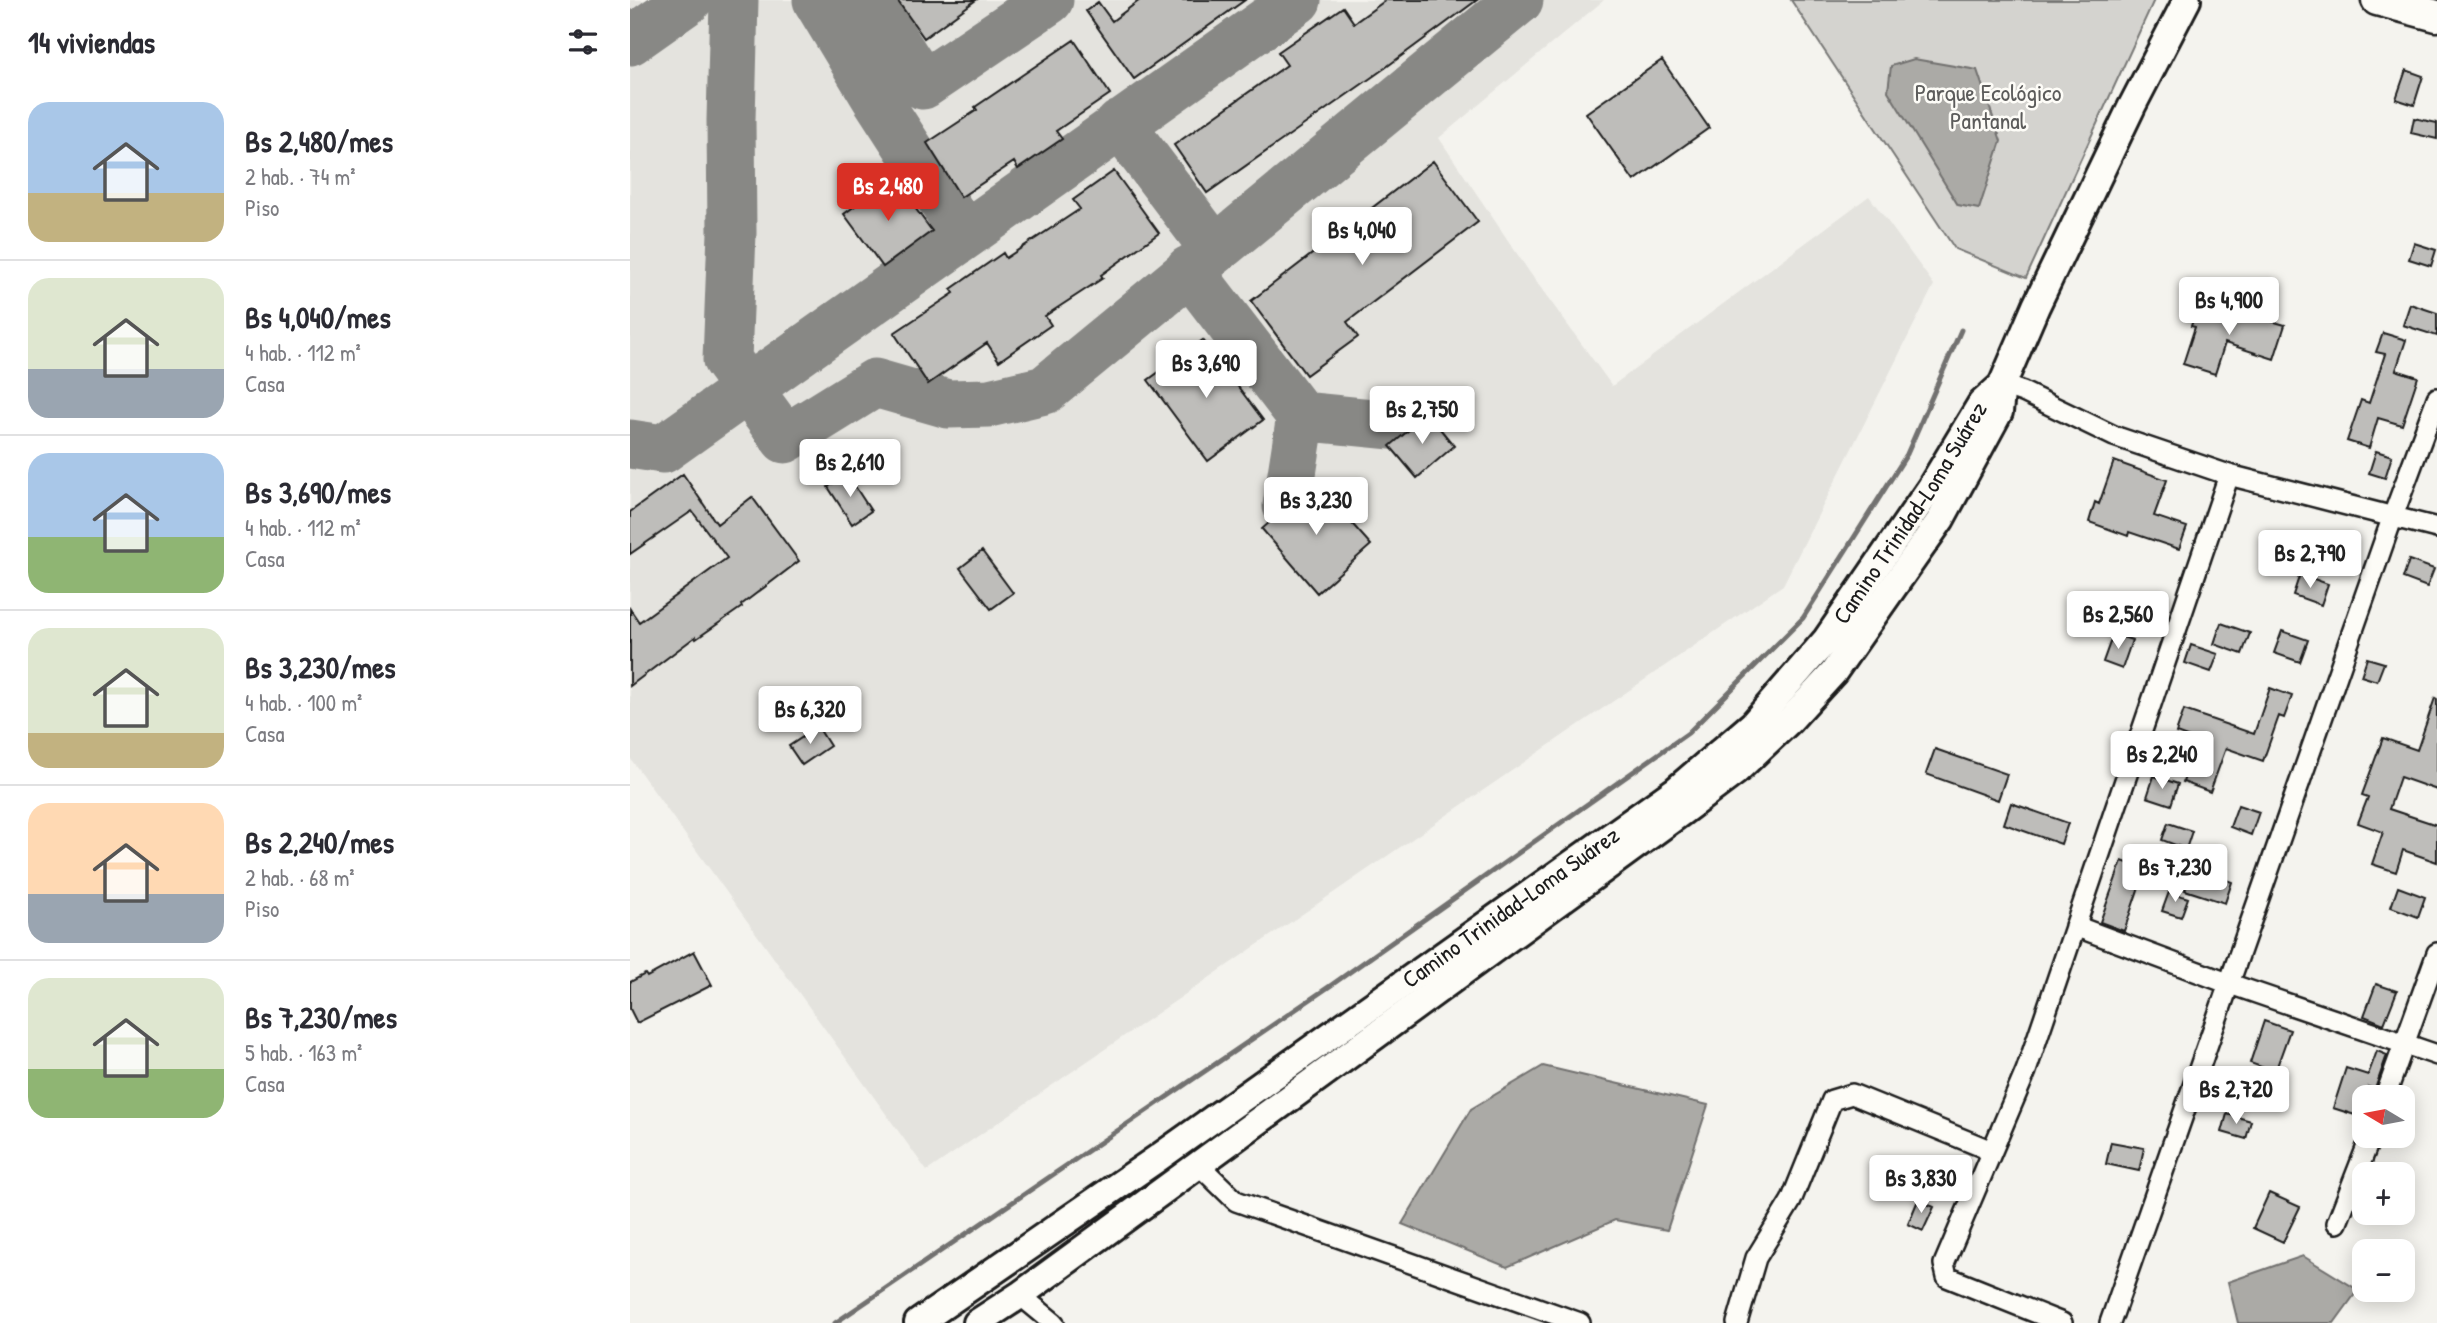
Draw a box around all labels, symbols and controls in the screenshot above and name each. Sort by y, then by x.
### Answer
text: 14 viviendas [28,22,155,62]
icon: filters [564,23,602,61]
park label: Parque Ecológico Pantanal [1915,76,2062,136]
text: Bs 2,480/mes [245,121,393,161]
icon: home [84,130,168,214]
text: 2 hab. · 74 m² [245,161,356,192]
pin: Bs 2,480 [816,164,960,223]
text: Bs 2,480 [853,170,923,201]
text: Piso [245,192,279,223]
pin: Bs 4,040 [1290,208,1434,267]
text: Bs 4,040 [1328,214,1396,245]
pin: Bs 4,900 [2157,278,2301,337]
text: Bs 4,900 [2195,284,2263,315]
text: Bs 4,040/mes [245,297,391,337]
icon: home [84,306,168,390]
text: 4 hab. · 112 m² [245,337,361,368]
pin: Bs 3,690 [1134,340,1278,400]
text: Bs 3,690 [1172,347,1240,378]
text: Casa [245,368,285,399]
pin: Bs 2,750 [1350,386,1494,446]
text: Bs 2,750 [1386,393,1458,424]
street label: Camino Trinidad-Loma Suárez [1825,395,1994,630]
pin: Bs 2,610 [778,440,922,499]
text: Bs 2,610 [815,446,885,477]
text: Bs 3,690/mes [245,472,391,512]
pin: Bs 3,230 [1244,477,1388,537]
icon: home [84,481,168,565]
text: Bs 3,230 [1280,484,1352,515]
text: 4 hab. · 112 m² [245,512,361,543]
pin: Bs 2,790 [2238,530,2382,590]
text: Bs 2,790 [2274,537,2346,568]
text: Casa [245,543,285,574]
pin: Bs 2,560 [2046,592,2190,651]
text: Bs 2,560 [2083,598,2153,629]
text: Bs 3,230/mes [245,647,396,687]
icon: home [84,656,168,740]
pin: Bs 6,320 [738,686,882,746]
text: 4 hab. · 100 m² [245,687,362,718]
text: Bs 6,320 [774,693,846,724]
text: Casa [245,718,285,749]
pin: Bs 2,240 [2090,732,2234,791]
text: Bs 2,240 [2127,738,2197,769]
street label: Camino Trinidad-Loma Suárez [1395,818,1625,995]
text: Bs 2,240/mes [245,822,394,862]
icon: home [84,831,168,915]
pin: Bs 7,230 [2103,844,2247,904]
text: Bs 7,230 [2138,851,2212,882]
text: 2 hab. · 68 m² [245,862,355,893]
text: Piso [245,893,279,924]
text: Bs 7,230/mes [245,997,397,1037]
icon: home [84,1006,168,1090]
text: 5 hab. · 163 m² [245,1037,362,1068]
pin: Bs 2,720 [2164,1066,2308,1126]
text: Casa [245,1068,285,1099]
text: Bs 2,720 [2199,1073,2273,1104]
north arrow [2352,1085,2415,1148]
map controls [2352,1085,2415,1302]
pin: Bs 3,830 [1849,1156,1993,1215]
text: Bs 3,830 [1885,1162,1957,1193]
button: + [2352,1162,2415,1225]
button: − [2352,1239,2415,1302]

